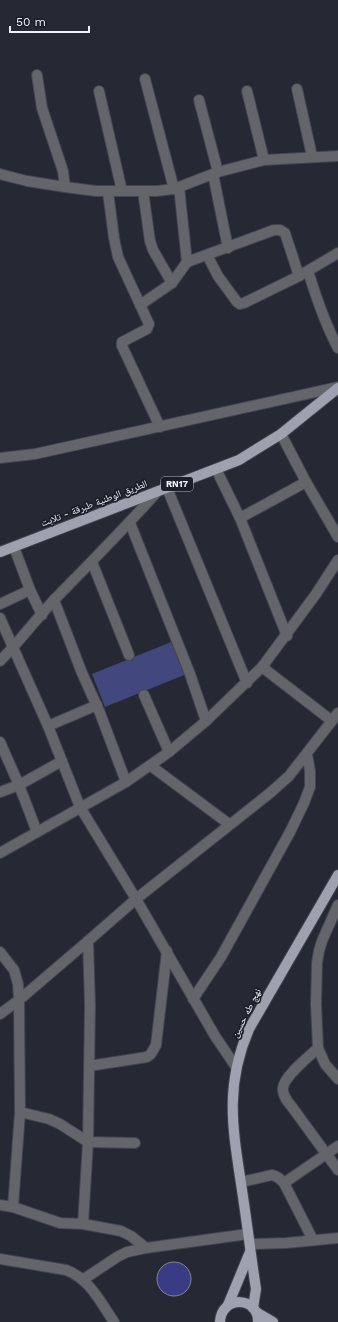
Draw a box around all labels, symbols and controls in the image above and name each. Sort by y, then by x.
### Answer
scale bar [10,8,89,34]
text: 50 m [16,15,46,29]
road number: RN17 [161,477,193,491]
street label: الطريق الوطنية طبرقة - تلابت [39,478,149,529]
street label: نهج طه حسين [229,986,264,1040]

